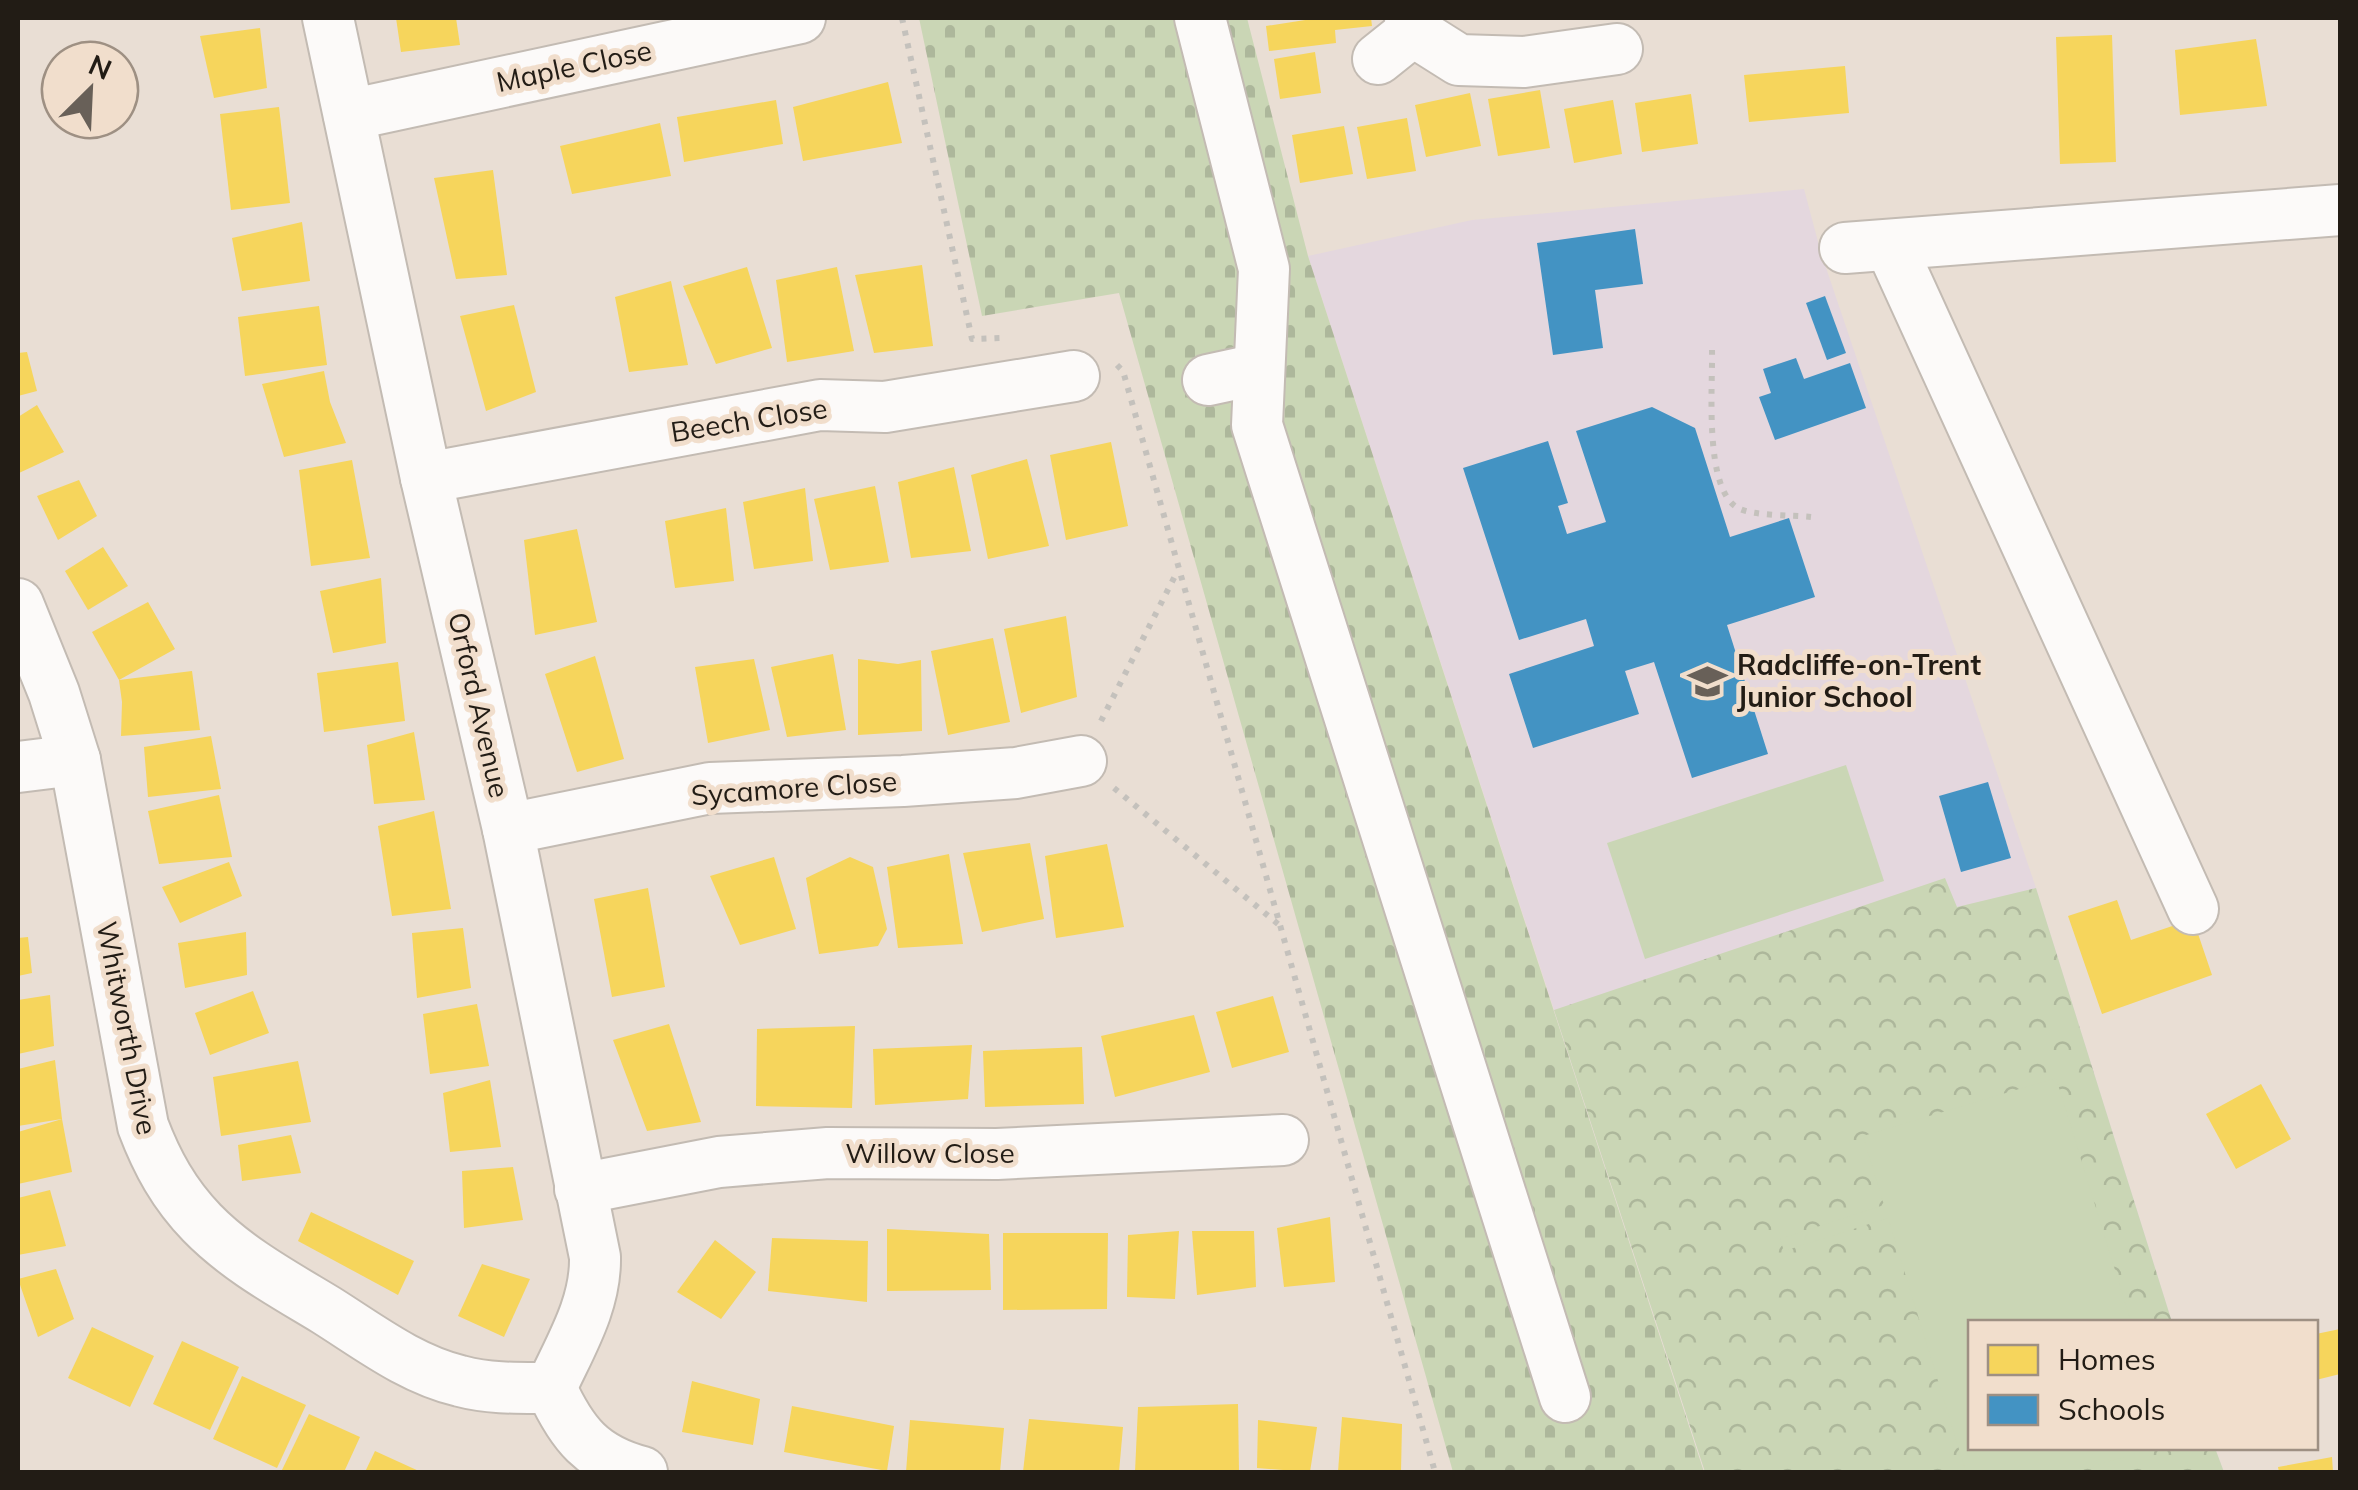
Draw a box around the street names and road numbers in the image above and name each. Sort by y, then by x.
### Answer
street label: Maple Close [493,32,655,99]
street label: Beech Close [668,390,830,449]
street label: Orford Avenue [441,609,518,801]
street label: Sycamore Close [690,763,898,812]
street label: Whitworth Drive [90,918,165,1137]
street label: Willow Close [845,1135,1015,1170]

